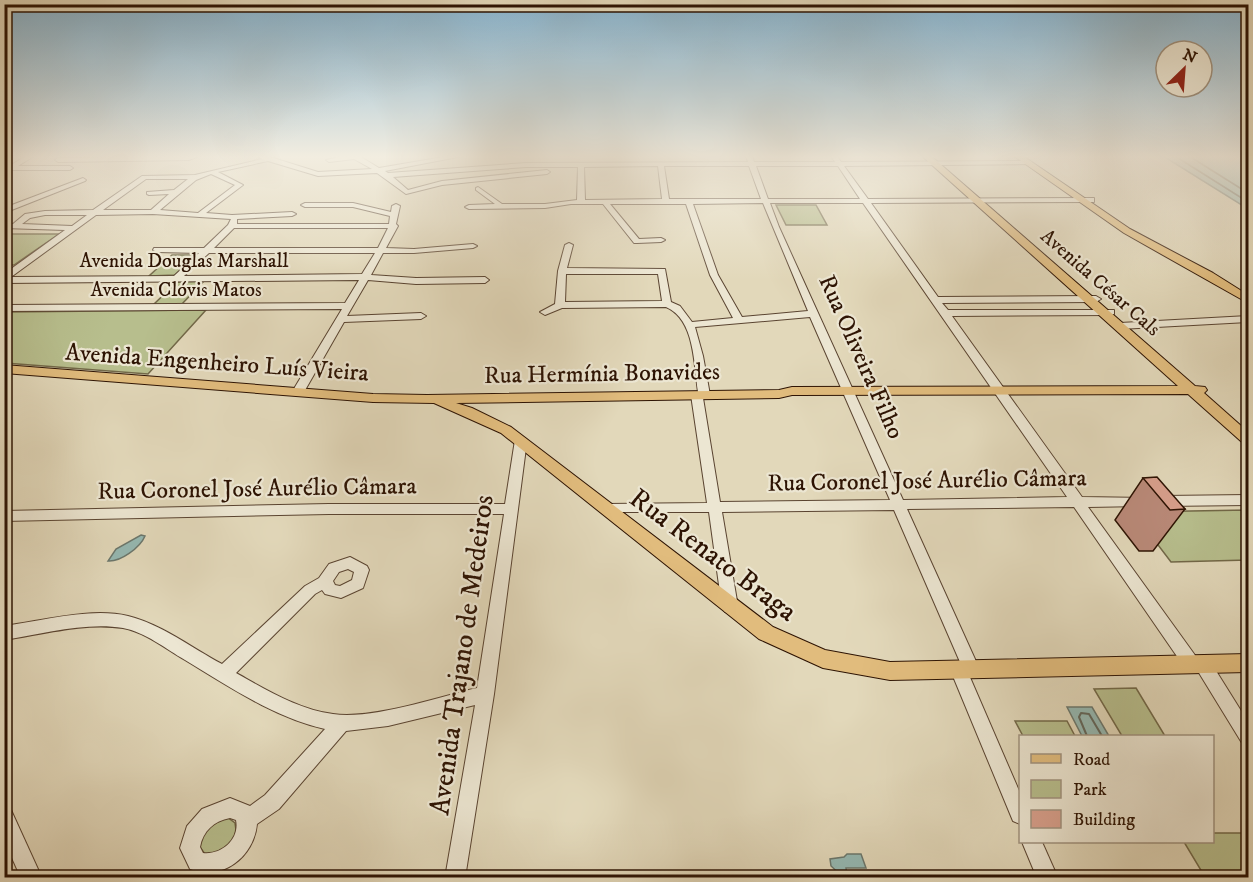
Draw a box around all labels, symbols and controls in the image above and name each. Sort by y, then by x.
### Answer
north arrow [1154,39,1214,99]
text: N [1180,44,1200,68]
street label: Avenida César Cals [1035,224,1165,342]
street label: Avenida Douglas Marshall [79,249,289,274]
street label: Rua Oliveira Filho [811,270,911,444]
street label: Avenida Clóvis Matos [90,278,262,303]
street label: Avenida Engenheiro Luís Vieira [64,337,370,389]
street label: Rua Hermínia Bonavides [484,357,720,391]
street label: Rua Coronel José Aurélio Câmara [767,463,1088,499]
street label: Rua Coronel José Aurélio Câmara [97,471,418,507]
street label: Rua Renato Braga [622,481,804,629]
street label: Avenida Trajano de Medeiros [422,493,502,817]
legend [1019,735,1214,843]
text: Road [1073,749,1110,771]
text: Park [1073,779,1107,801]
text: Building [1073,809,1135,831]

